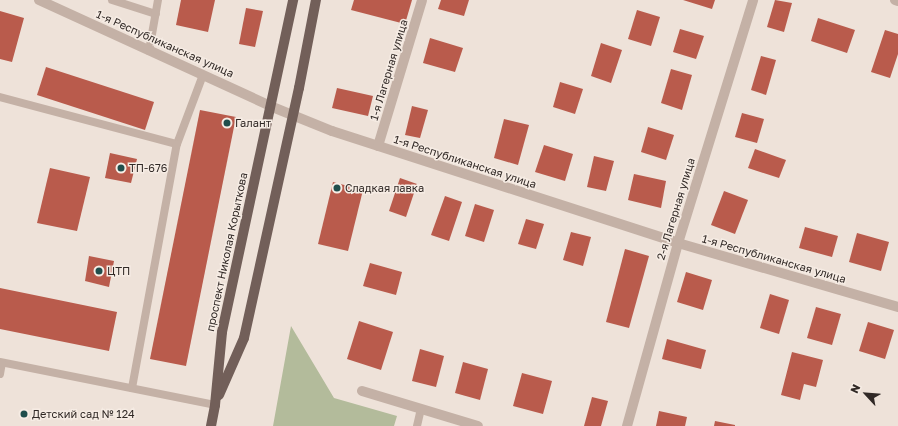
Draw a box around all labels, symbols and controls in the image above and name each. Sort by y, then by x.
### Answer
street label: 1-я Республиканская улица [94,8,236,80]
street label: 1-я Лагерная улица [367,18,411,122]
place label: Галант [235,116,271,130]
marker: Галант [222,118,232,128]
street label: 1-я Республиканская улица [392,133,538,191]
street label: 2-я Лагерная улица [654,156,698,262]
place label: ТП-676 [129,161,167,175]
marker: ТП-676 [116,163,126,173]
street label: проспект Николая Корыткова [204,171,250,333]
place label: Сладкая лавка [345,181,424,195]
marker: Сладкая лавка [332,183,342,193]
street label: 1-я Республиканская улица [700,232,848,286]
place label: ЦТП [107,264,130,278]
marker: ЦТП [94,266,104,276]
north arrow [846,374,886,414]
text: N [847,382,862,395]
place label: Детский сад № 124 [32,407,135,421]
marker: Детский сад № 124 [19,409,29,419]

